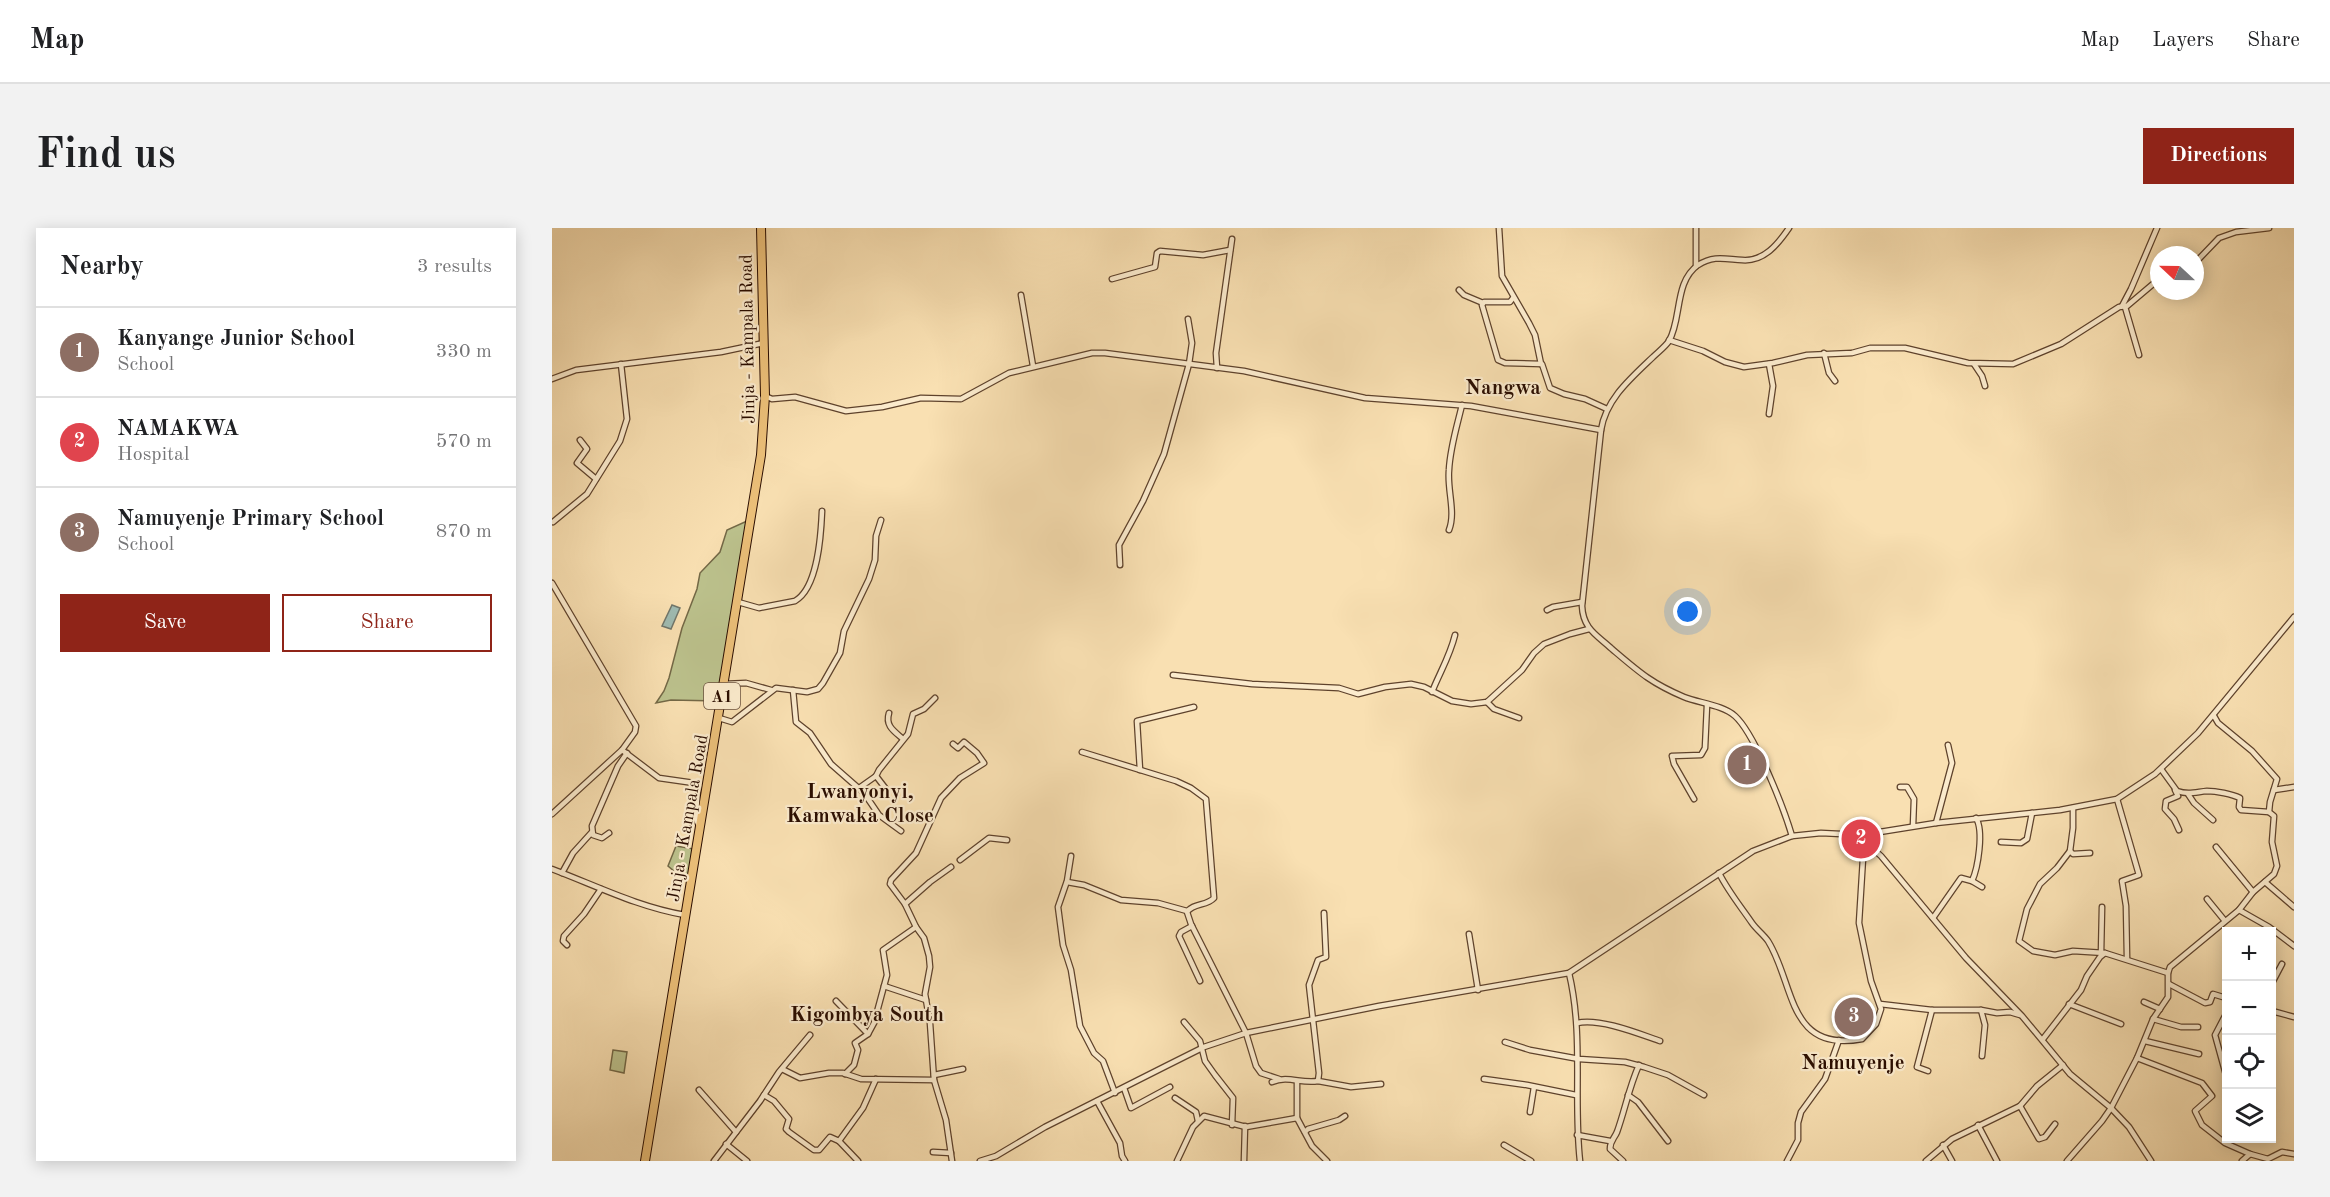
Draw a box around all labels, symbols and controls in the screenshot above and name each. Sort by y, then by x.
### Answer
text: Map [30,27,84,55]
text: Map [2080,30,2119,51]
text: Layers [2152,30,2214,51]
text: Share [2247,30,2300,51]
button: Directions [2143,128,2294,184]
text: Find us [36,135,175,177]
north arrow [2150,246,2204,300]
text: Nearby [60,254,144,280]
street label: Jinja - Kampala Road [738,254,758,424]
text: 3 results [417,257,492,277]
text: Kanyange Junior School [117,328,355,350]
text: 1 [74,342,85,362]
text: 330 m [436,342,492,362]
text: School [117,355,174,375]
district label: Nangwa [1465,378,1541,399]
text: NAMAKWA [117,418,239,440]
text: 2 [74,432,85,452]
text: 570 m [436,432,492,452]
text: Hospital [117,445,189,465]
text: Namuyenje Primary School [117,508,384,530]
text: 3 [74,522,85,542]
text: 870 m [436,522,492,542]
text: School [117,535,174,555]
button: Save [60,594,270,652]
button: Share [282,594,492,652]
your location [1673,597,1702,626]
road number: A1 [704,683,740,709]
street label: Jinja - Kampala Road [664,733,712,903]
pin: 1 [1728,742,1766,788]
district label: Lwanyonyi, Kamwaka Close [786,782,934,827]
pin: 2 [1842,816,1880,862]
map controls [2222,927,2276,1143]
button: + [2222,927,2276,981]
button: − [2222,981,2276,1035]
pin: 3 [1834,994,1874,1040]
district label: Kigombya South [790,1005,944,1026]
button: locate [2222,1035,2276,1089]
district label: Namuyenje [1801,1053,1905,1074]
button: layers [2222,1089,2276,1143]

